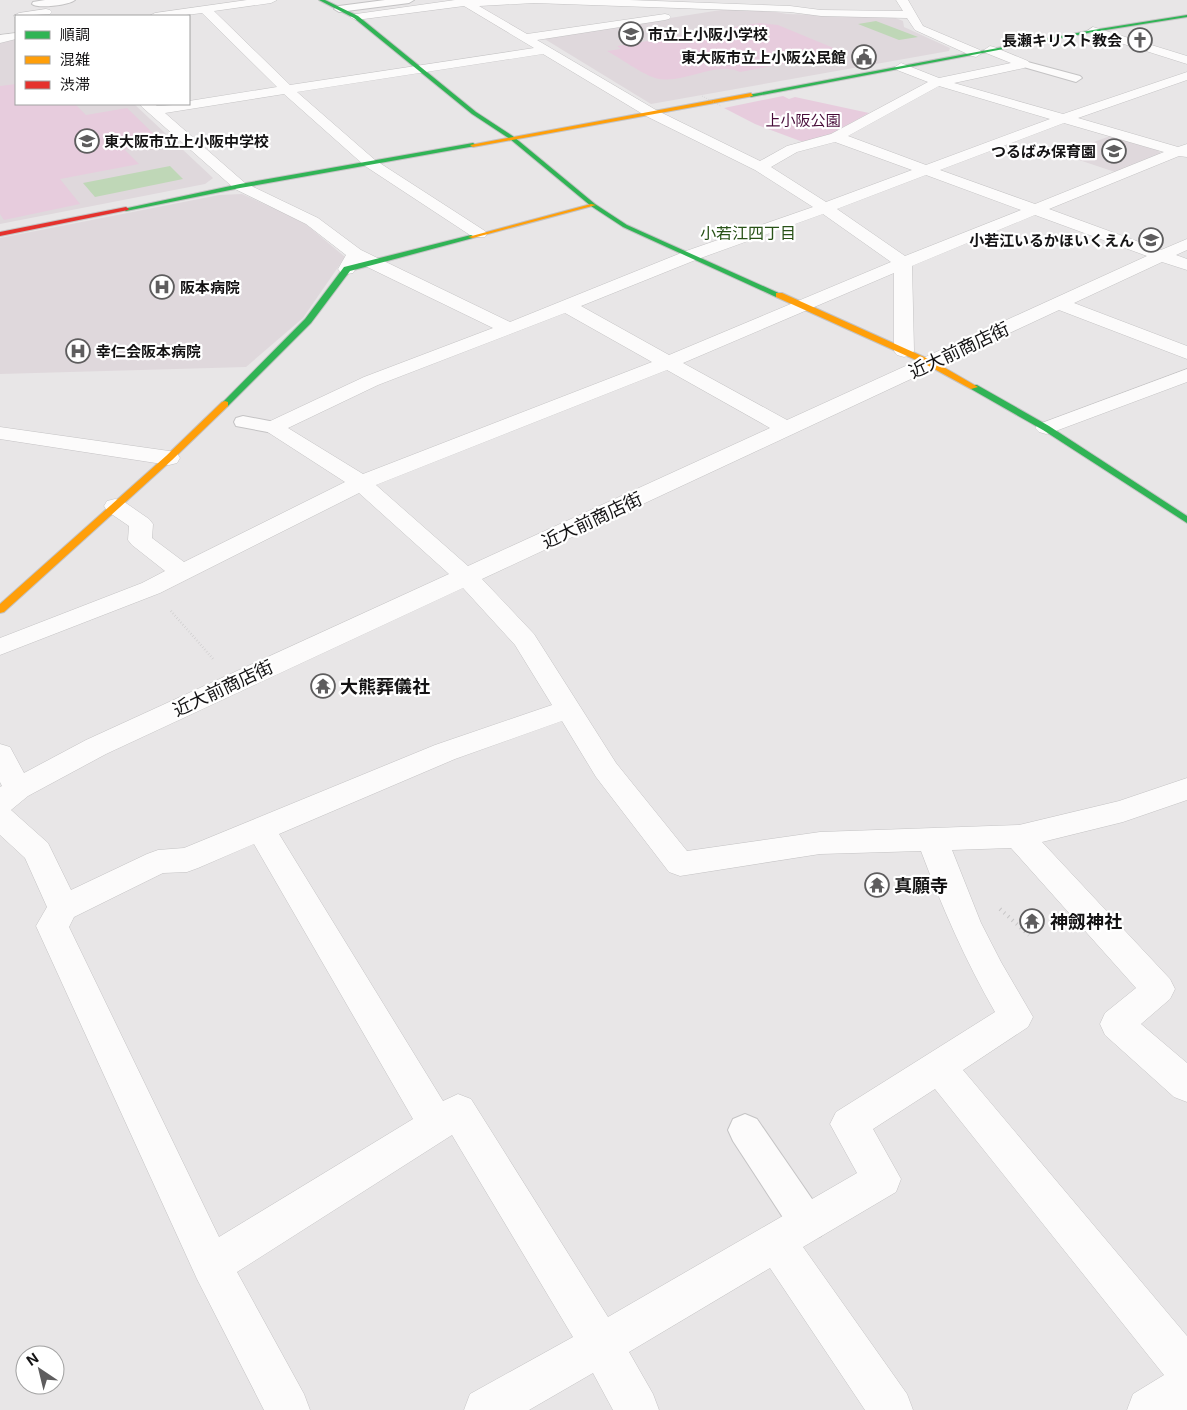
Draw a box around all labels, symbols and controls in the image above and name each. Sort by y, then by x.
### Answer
legend [15,15,190,105]
school or university icon: 市立上小阪小学校 [618,21,644,47]
text: 順調 [60,25,90,44]
place label: 市立上小阪小学校 [648,25,768,44]
church icon: 長瀬キリスト教会 [1127,27,1153,53]
place label: 長瀬キリスト教会 [1002,31,1122,50]
public building icon: 東大阪市立上小阪公民館 [851,44,877,70]
place label: 東大阪市立上小阪公民館 [681,48,846,67]
text: 混雑 [60,50,90,69]
text: 渋滞 [60,75,90,94]
park label: 上小阪公園 [765,111,841,130]
school or university icon: 東大阪市立上小阪中学校 [74,128,100,154]
place label: 東大阪市立上小阪中学校 [104,132,269,151]
school or university icon: つるばみ保育園 [1101,138,1127,164]
place label: つるばみ保育園 [991,142,1096,161]
district label: 小若江四丁目 [700,223,796,243]
school or university icon: 小若江いるかほいくえん [1138,227,1164,253]
place label: 小若江いるかほいくえん [969,231,1134,250]
hospital icon: 阪本病院 [149,274,175,300]
place label: 阪本病院 [180,278,240,297]
street label: 近大前商店街 [906,318,1012,382]
hospital icon: 幸仁会阪本病院 [65,338,91,364]
place label: 幸仁会阪本病院 [96,342,201,361]
street label: 近大前商店街 [539,488,645,552]
street label: 近大前商店街 [170,656,276,720]
temple icon: 大熊葬儀社 [310,673,336,699]
place label: 大熊葬儀社 [340,676,430,697]
temple icon: 真願寺 [864,872,890,898]
place label: 真願寺 [894,875,948,896]
temple icon: 神劔神社 [1019,908,1045,934]
place label: 神劔神社 [1050,911,1122,932]
north arrow [15,1345,65,1395]
text: N [23,1349,42,1369]

